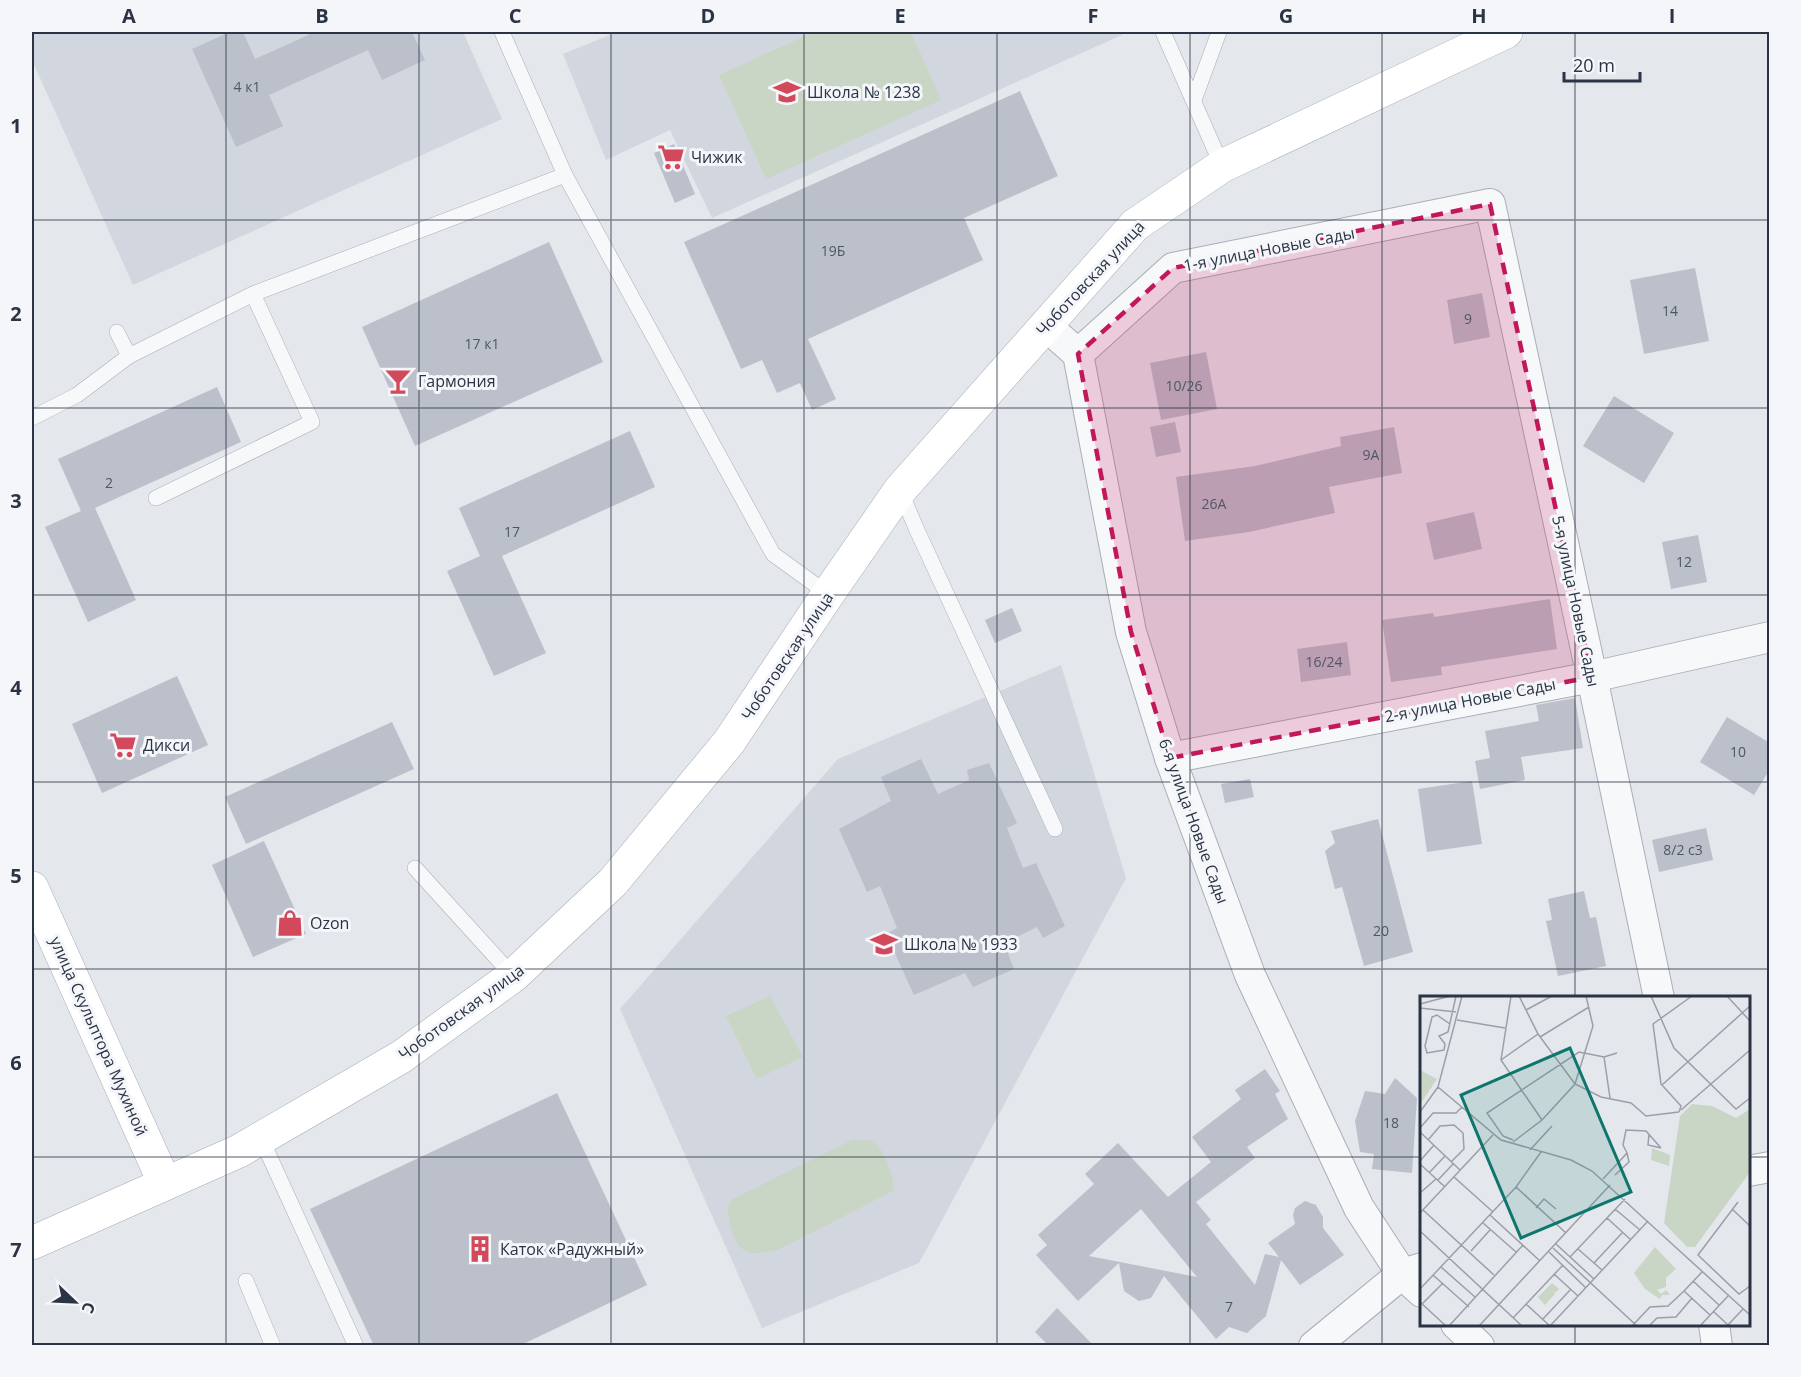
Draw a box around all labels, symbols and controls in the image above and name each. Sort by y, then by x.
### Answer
text: A [122,2,136,29]
text: B [315,2,329,29]
text: C [509,2,522,29]
text: D [701,2,715,29]
text: E [894,2,906,29]
text: F [1088,2,1098,29]
text: G [1279,2,1293,29]
text: H [1471,2,1487,29]
text: I [1669,2,1675,29]
scale bar [1564,45,1640,83]
text: 20 m [1573,53,1615,77]
house number: 4 к1 [234,77,260,96]
school or university icon: Школа № 1238 [772,77,802,107]
place label: Школа № 1238 [807,81,921,103]
text: 1 [10,112,22,139]
supermarket icon: Чижик [656,142,686,172]
place label: Чижик [691,146,743,168]
street label: Чоботовская улица [1031,216,1149,340]
street label: 1-я улица Новые Сады [1181,222,1357,276]
house number: 19Б [821,241,845,260]
text: 2 [10,300,22,327]
house number: 14 [1662,301,1678,320]
house number: 9 [1464,309,1472,328]
house number: 17 к1 [465,334,499,353]
bar icon: Гармония [383,366,413,396]
place label: Гармония [418,370,496,392]
house number: 10/26 [1165,376,1203,395]
house number: 9А [1363,445,1380,464]
house number: 2 [105,473,113,492]
text: 3 [10,487,22,514]
house number: 26А [1202,494,1227,513]
street label: 5-я улица Новые Сады [1547,514,1605,688]
house number: 17 [504,522,520,541]
house number: 12 [1676,552,1692,571]
street label: Чоботовская улица [736,588,838,724]
house number: 16/24 [1305,652,1343,671]
street label: 2-я улица Новые Сады [1382,673,1558,727]
text: 4 [10,674,22,701]
supermarket icon: Дикси [108,730,138,760]
place label: Дикси [143,734,190,756]
street label: 6-я улица Новые Сады [1154,735,1234,907]
house number: 10 [1730,742,1746,761]
house number: 8/2 с3 [1663,840,1703,859]
text: 5 [10,862,22,889]
shop icon: Ozon [275,908,305,938]
place label: Ozon [310,912,349,934]
house number: 20 [1373,921,1389,940]
school or university icon: Школа № 1933 [869,929,899,959]
street label: улица Скульптора Мухиной [45,933,153,1139]
place label: Школа № 1933 [904,933,1018,955]
street label: Чоботовская улица [394,959,528,1065]
inset map [1420,996,1750,1326]
text: 6 [10,1049,22,1076]
house number: 18 [1383,1113,1399,1132]
building icon: Каток «Радужный» [465,1234,495,1264]
text: 7 [10,1236,22,1263]
place label: Каток «Радужный» [500,1238,644,1260]
north arrow [45,1272,105,1332]
house number: 7 [1225,1297,1233,1316]
text: С [77,1299,101,1317]

